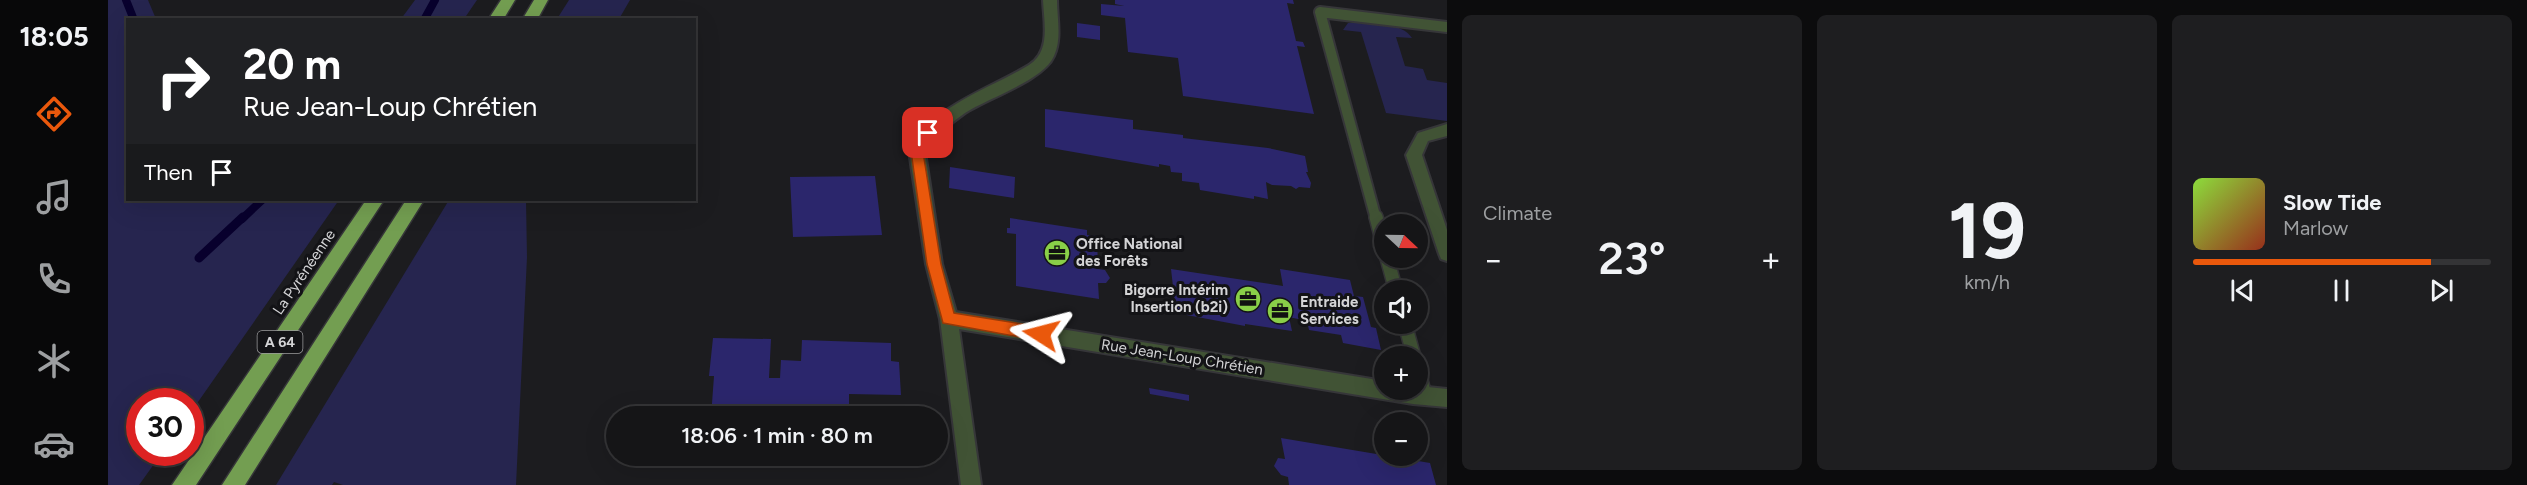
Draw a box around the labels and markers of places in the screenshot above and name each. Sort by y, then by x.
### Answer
pin [902,107,953,158]
place label: Office National des Forêts [1076,235,1182,270]
office icon: Office National des Forêts [1042,238,1072,268]
place label: Bigorre Intérim Insertion (b2i) [1124,281,1228,316]
office icon: Bigorre Intérim Insertion (b2i) [1233,284,1263,314]
place label: Entraide Services [1300,293,1359,328]
office icon: Entraide Services [1265,296,1295,326]

